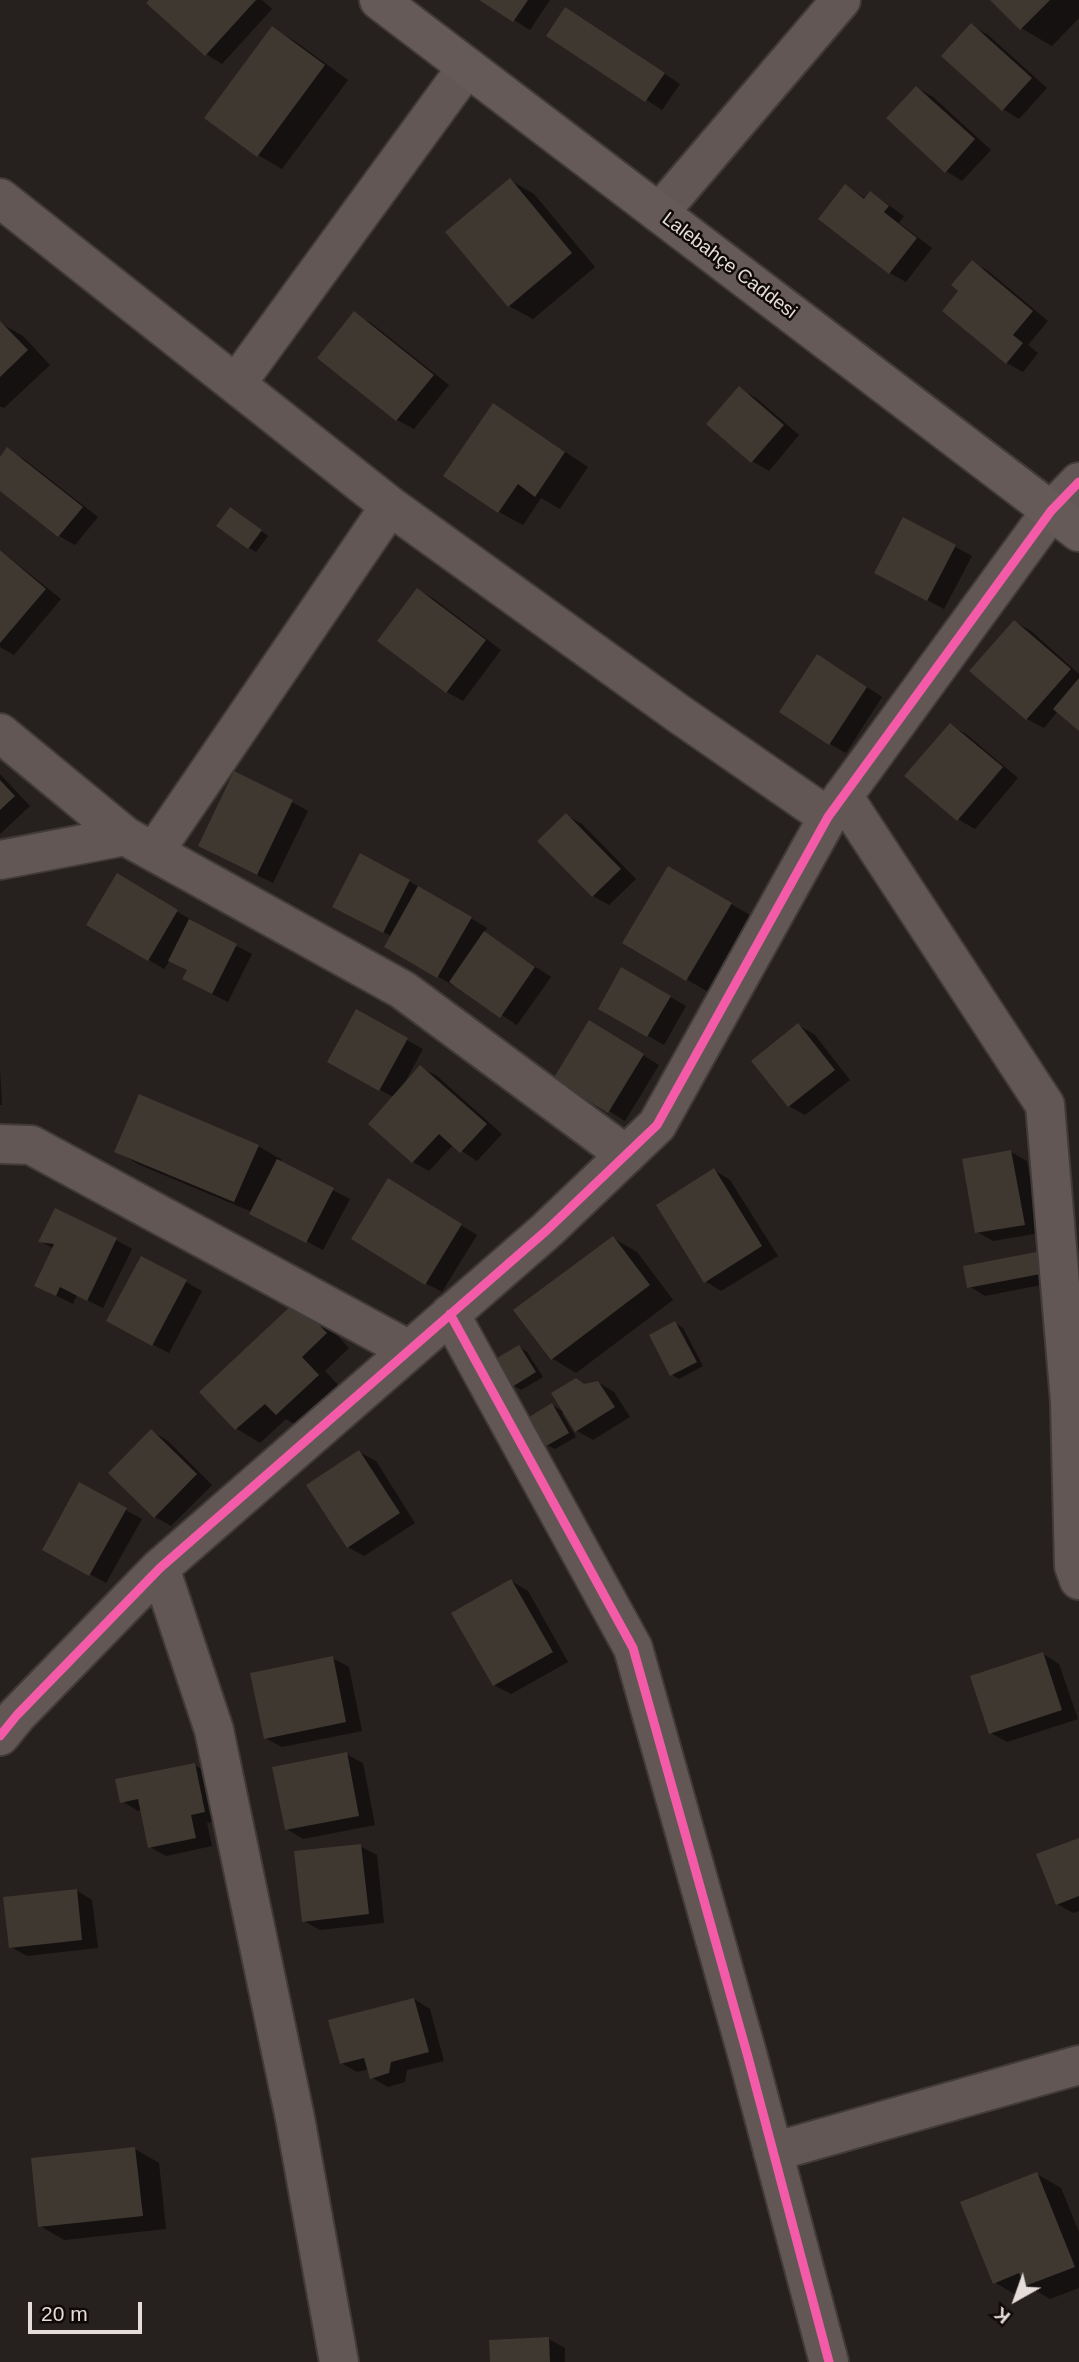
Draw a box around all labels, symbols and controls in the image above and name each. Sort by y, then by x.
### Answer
street label: Lalebahçe Caddesi [657,208,801,324]
north arrow [981,2264,1051,2334]
scale bar [32,2288,145,2332]
text: 20 m [41,2302,88,2325]
text: K [990,2303,1014,2328]

